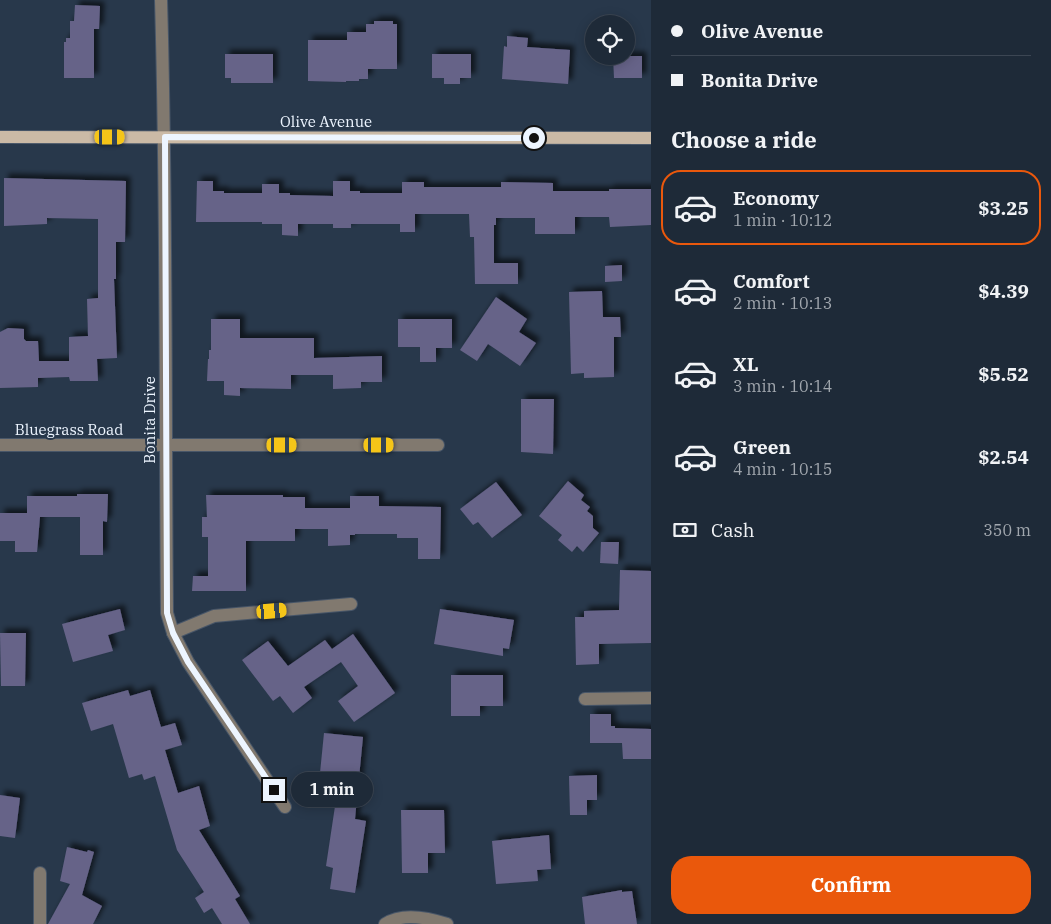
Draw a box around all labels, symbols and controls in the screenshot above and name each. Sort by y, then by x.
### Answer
map controls [585,15,635,65]
button: locate [585,15,635,65]
text: Olive Avenue [701,19,823,43]
text: Bonita Drive [701,68,818,92]
street label: Olive Avenue [280,112,372,131]
text: Choose a ride [671,125,817,154]
route start [523,127,545,149]
car [95,130,125,145]
icon: car [673,185,718,230]
text: Economy [733,186,819,210]
text: $3.25 [978,196,1029,220]
text: 1 min · 10:12 [733,210,832,230]
icon: car [673,268,718,313]
text: Comfort [733,269,810,293]
text: $4.39 [978,279,1029,303]
text: 2 min · 10:13 [733,293,832,313]
icon: car [673,351,718,396]
text: XL [733,352,759,376]
text: $5.52 [978,362,1029,386]
street label: Bonita Drive [140,376,159,464]
text: 3 min · 10:14 [733,376,832,396]
street label: Bluegrass Road [15,420,123,439]
icon: car [673,434,718,479]
text: Green [733,435,791,459]
car [267,438,297,453]
car [364,438,394,453]
text: $2.54 [978,445,1029,469]
text: 4 min · 10:15 [733,459,832,479]
icon: cash [671,516,699,544]
text: Cash [711,518,755,542]
text: 350 m [983,520,1031,540]
car [256,602,287,620]
callout: 1 min [292,772,374,808]
route end [263,779,285,801]
text: 1 min [310,779,354,799]
button: Confirm [671,856,1031,914]

